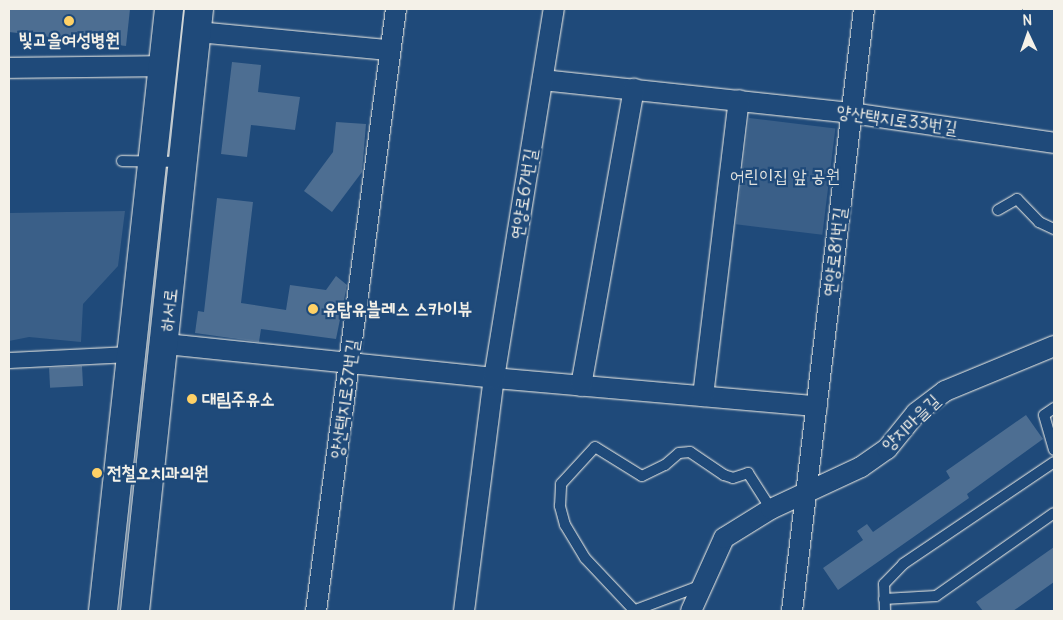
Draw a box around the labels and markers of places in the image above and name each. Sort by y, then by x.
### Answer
marker: 빛고을여성병원 [63,15,75,27]
place label: 빛고을여성병원 [18,29,120,51]
place label: 유탑유블레스 스카이뷰 [323,298,472,320]
marker: 유탑유블레스 스카이뷰 [307,303,319,315]
place label: 대림주유소 [202,388,274,410]
marker: 대림주유소 [186,393,198,405]
place label: 전철오치과의원 [107,462,208,484]
marker: 전철오치과의원 [91,467,103,479]

